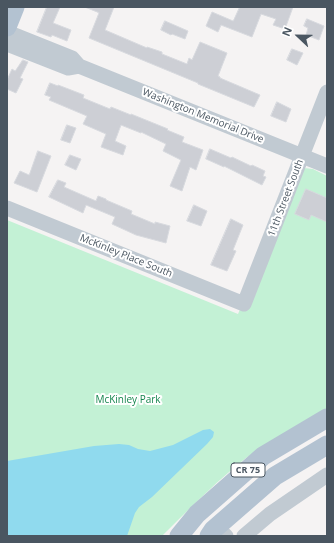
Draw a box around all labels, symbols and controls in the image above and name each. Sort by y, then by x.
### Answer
north arrow [278,16,318,56]
text: N [278,24,295,38]
street label: Washington Memorial Drive [141,86,265,146]
street label: 11th Street South [266,158,306,238]
street label: McKinley Place South [78,232,174,280]
park label: McKinley Park [95,394,161,406]
road number: CR 75 [231,463,265,477]

